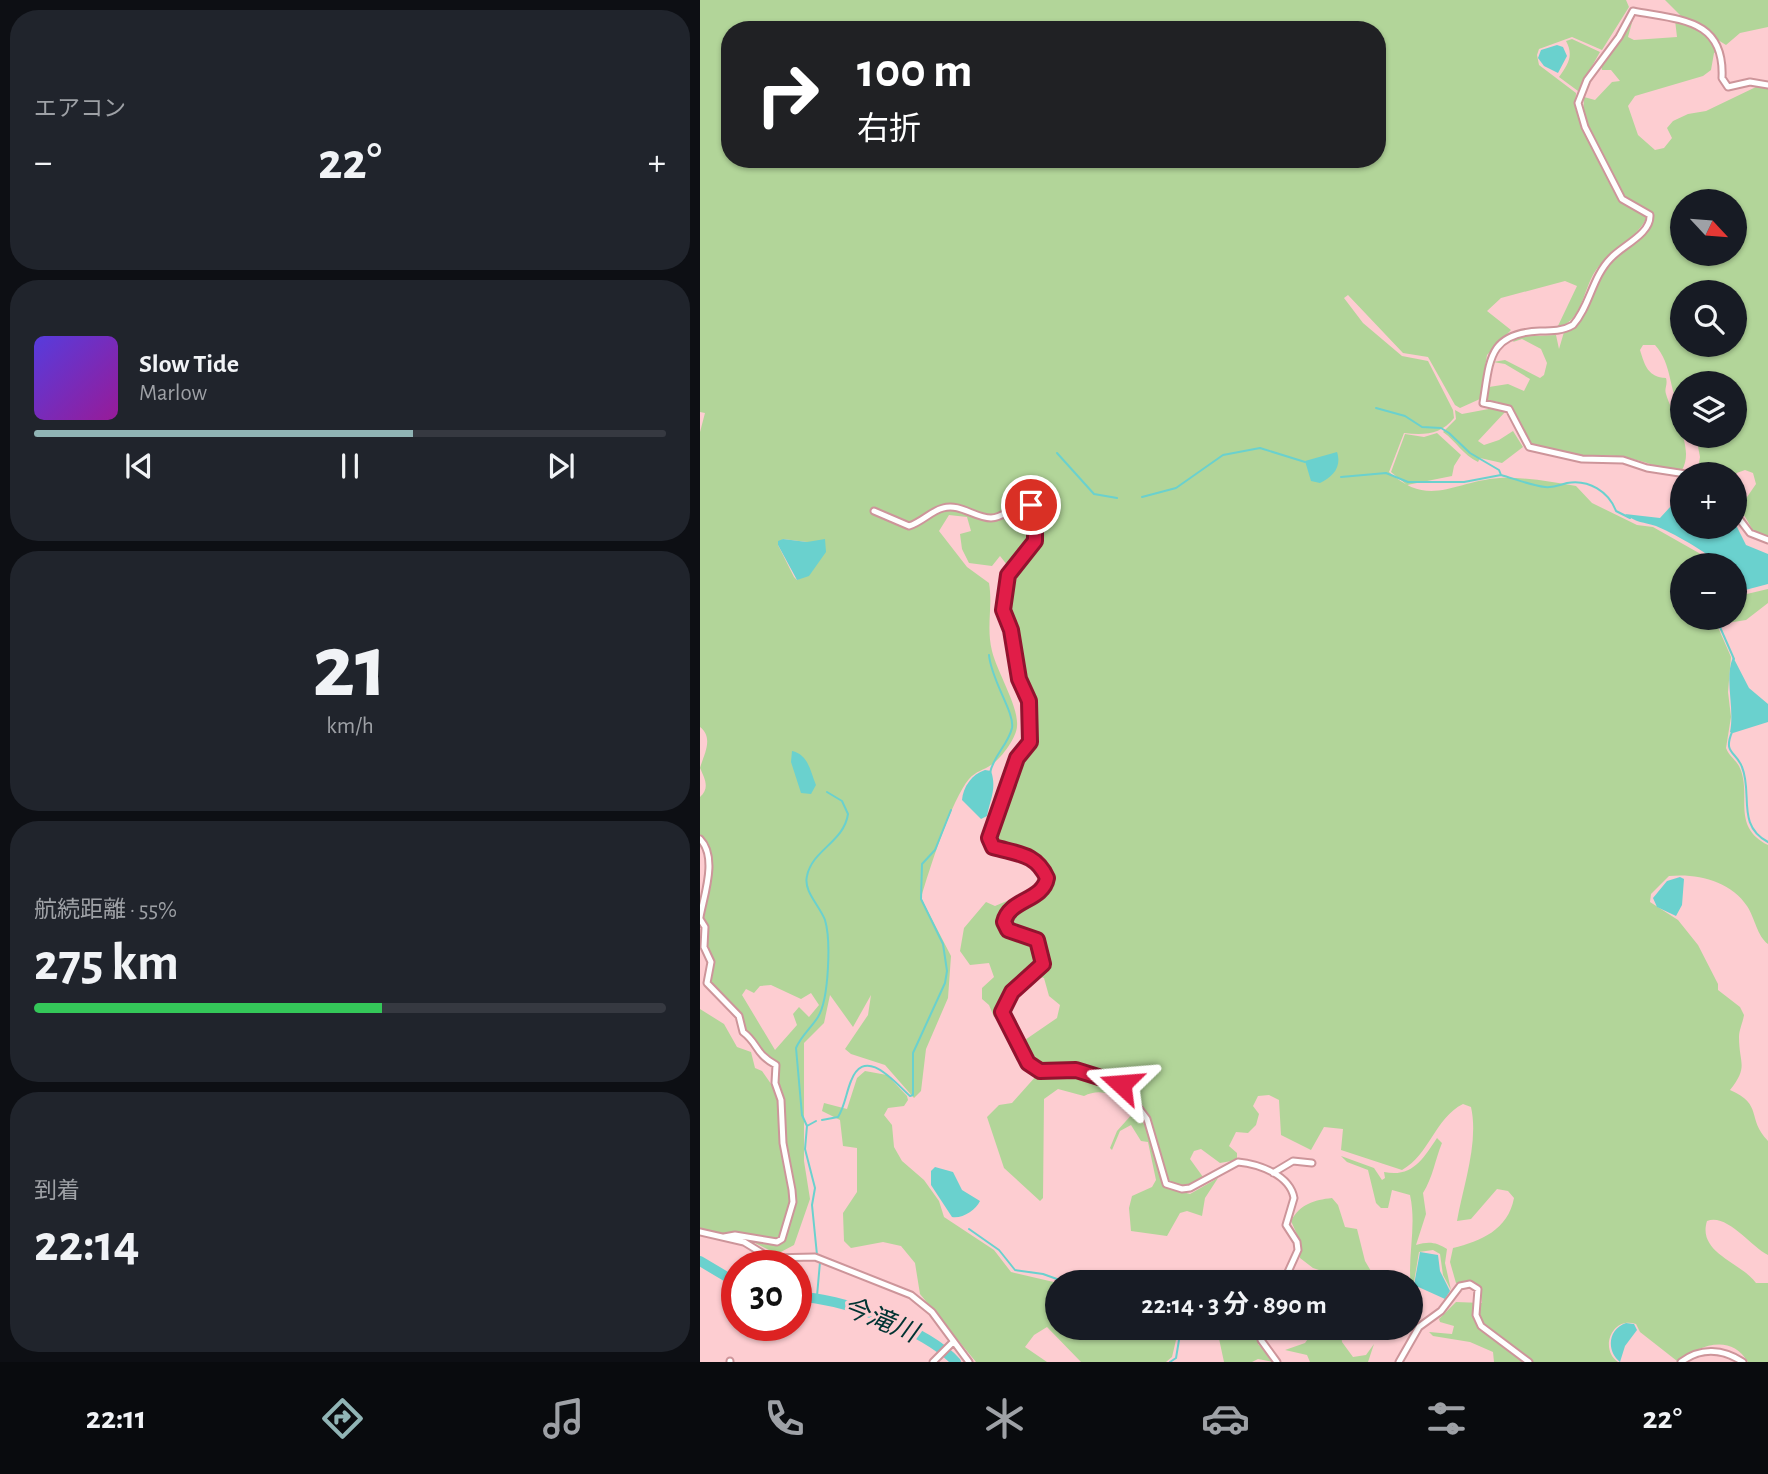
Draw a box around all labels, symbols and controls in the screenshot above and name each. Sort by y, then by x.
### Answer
text: 100 m [857,47,973,96]
icon: right [742,49,833,140]
text: エアコン [34,98,126,121]
text: 右折 [857,113,921,145]
text: 22° [318,136,382,188]
text: − [34,144,52,182]
text: + [648,144,666,182]
north arrow [1670,189,1746,266]
map controls [1670,189,1747,630]
button: search [1670,280,1747,357]
text: Slow Tide [139,351,239,377]
button: layers [1670,371,1747,448]
text: Marlow [139,382,207,405]
icon: previous [120,447,158,485]
icon: pause [331,447,369,485]
icon: next [542,447,580,485]
button: + [1670,462,1747,539]
pin [1001,475,1061,535]
icon: arrive [1012,486,1050,524]
button: − [1670,553,1747,630]
text: 21 [312,622,388,713]
text: km/h [326,715,374,738]
text: 航続距離 · 55% [34,899,177,922]
text: 275 km [34,937,179,989]
position arrow [1084,1047,1158,1121]
text: 到着 [34,1180,80,1203]
text: 22:14 [34,1218,140,1270]
speed limit sign: 30 [721,1250,812,1341]
water label: 今滝川 [839,1292,924,1348]
text: 22:14 · 3 分 · 890 m [1141,1292,1327,1318]
icon: directions [318,1394,367,1443]
icon: music [539,1394,588,1443]
icon: phone [760,1394,809,1443]
icon: climate [980,1394,1029,1443]
icon: car [1201,1394,1250,1443]
icon: filters [1422,1394,1471,1443]
text: 22:11 [86,1402,146,1434]
text: 22° [1643,1402,1682,1434]

